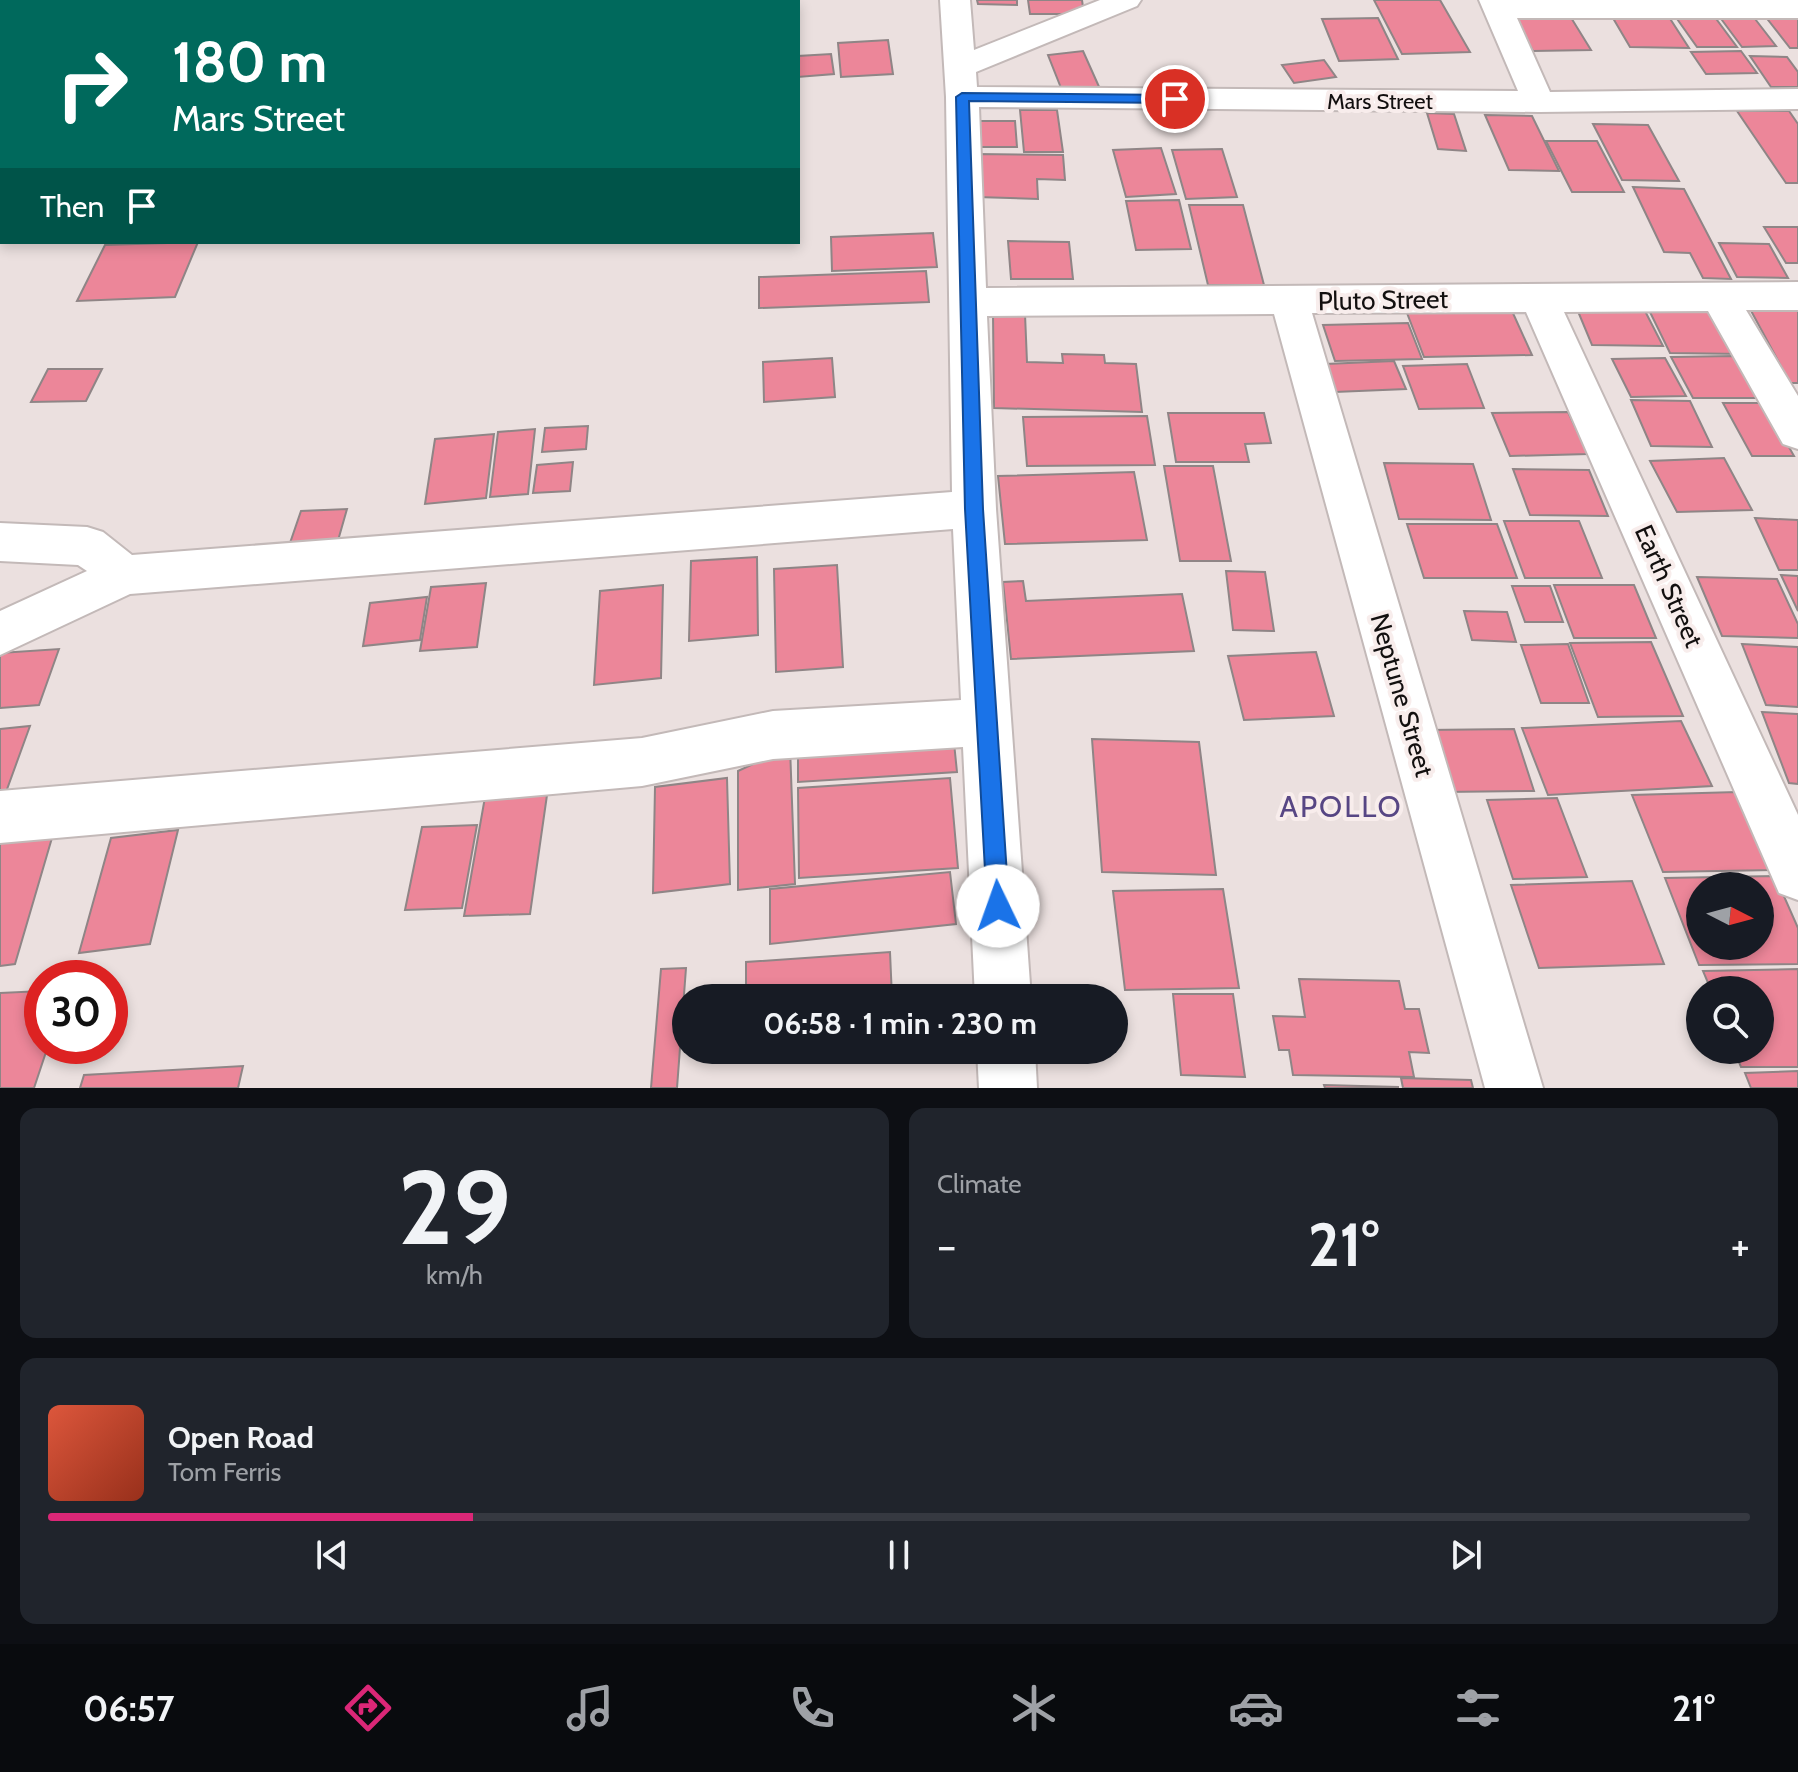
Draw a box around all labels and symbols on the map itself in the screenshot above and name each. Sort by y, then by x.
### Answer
pin [1141,65,1209,133]
street label: Mars Street [1327,88,1434,115]
street label: Pluto Street [1318,283,1449,317]
street label: Earth Street [1628,520,1710,652]
street label: Neptune Street [1363,610,1441,781]
district label: APOLLO [1279,788,1403,825]
position arrow [956,864,1040,948]
north arrow [1686,872,1774,960]
speed limit sign: 30 [24,960,128,1064]

